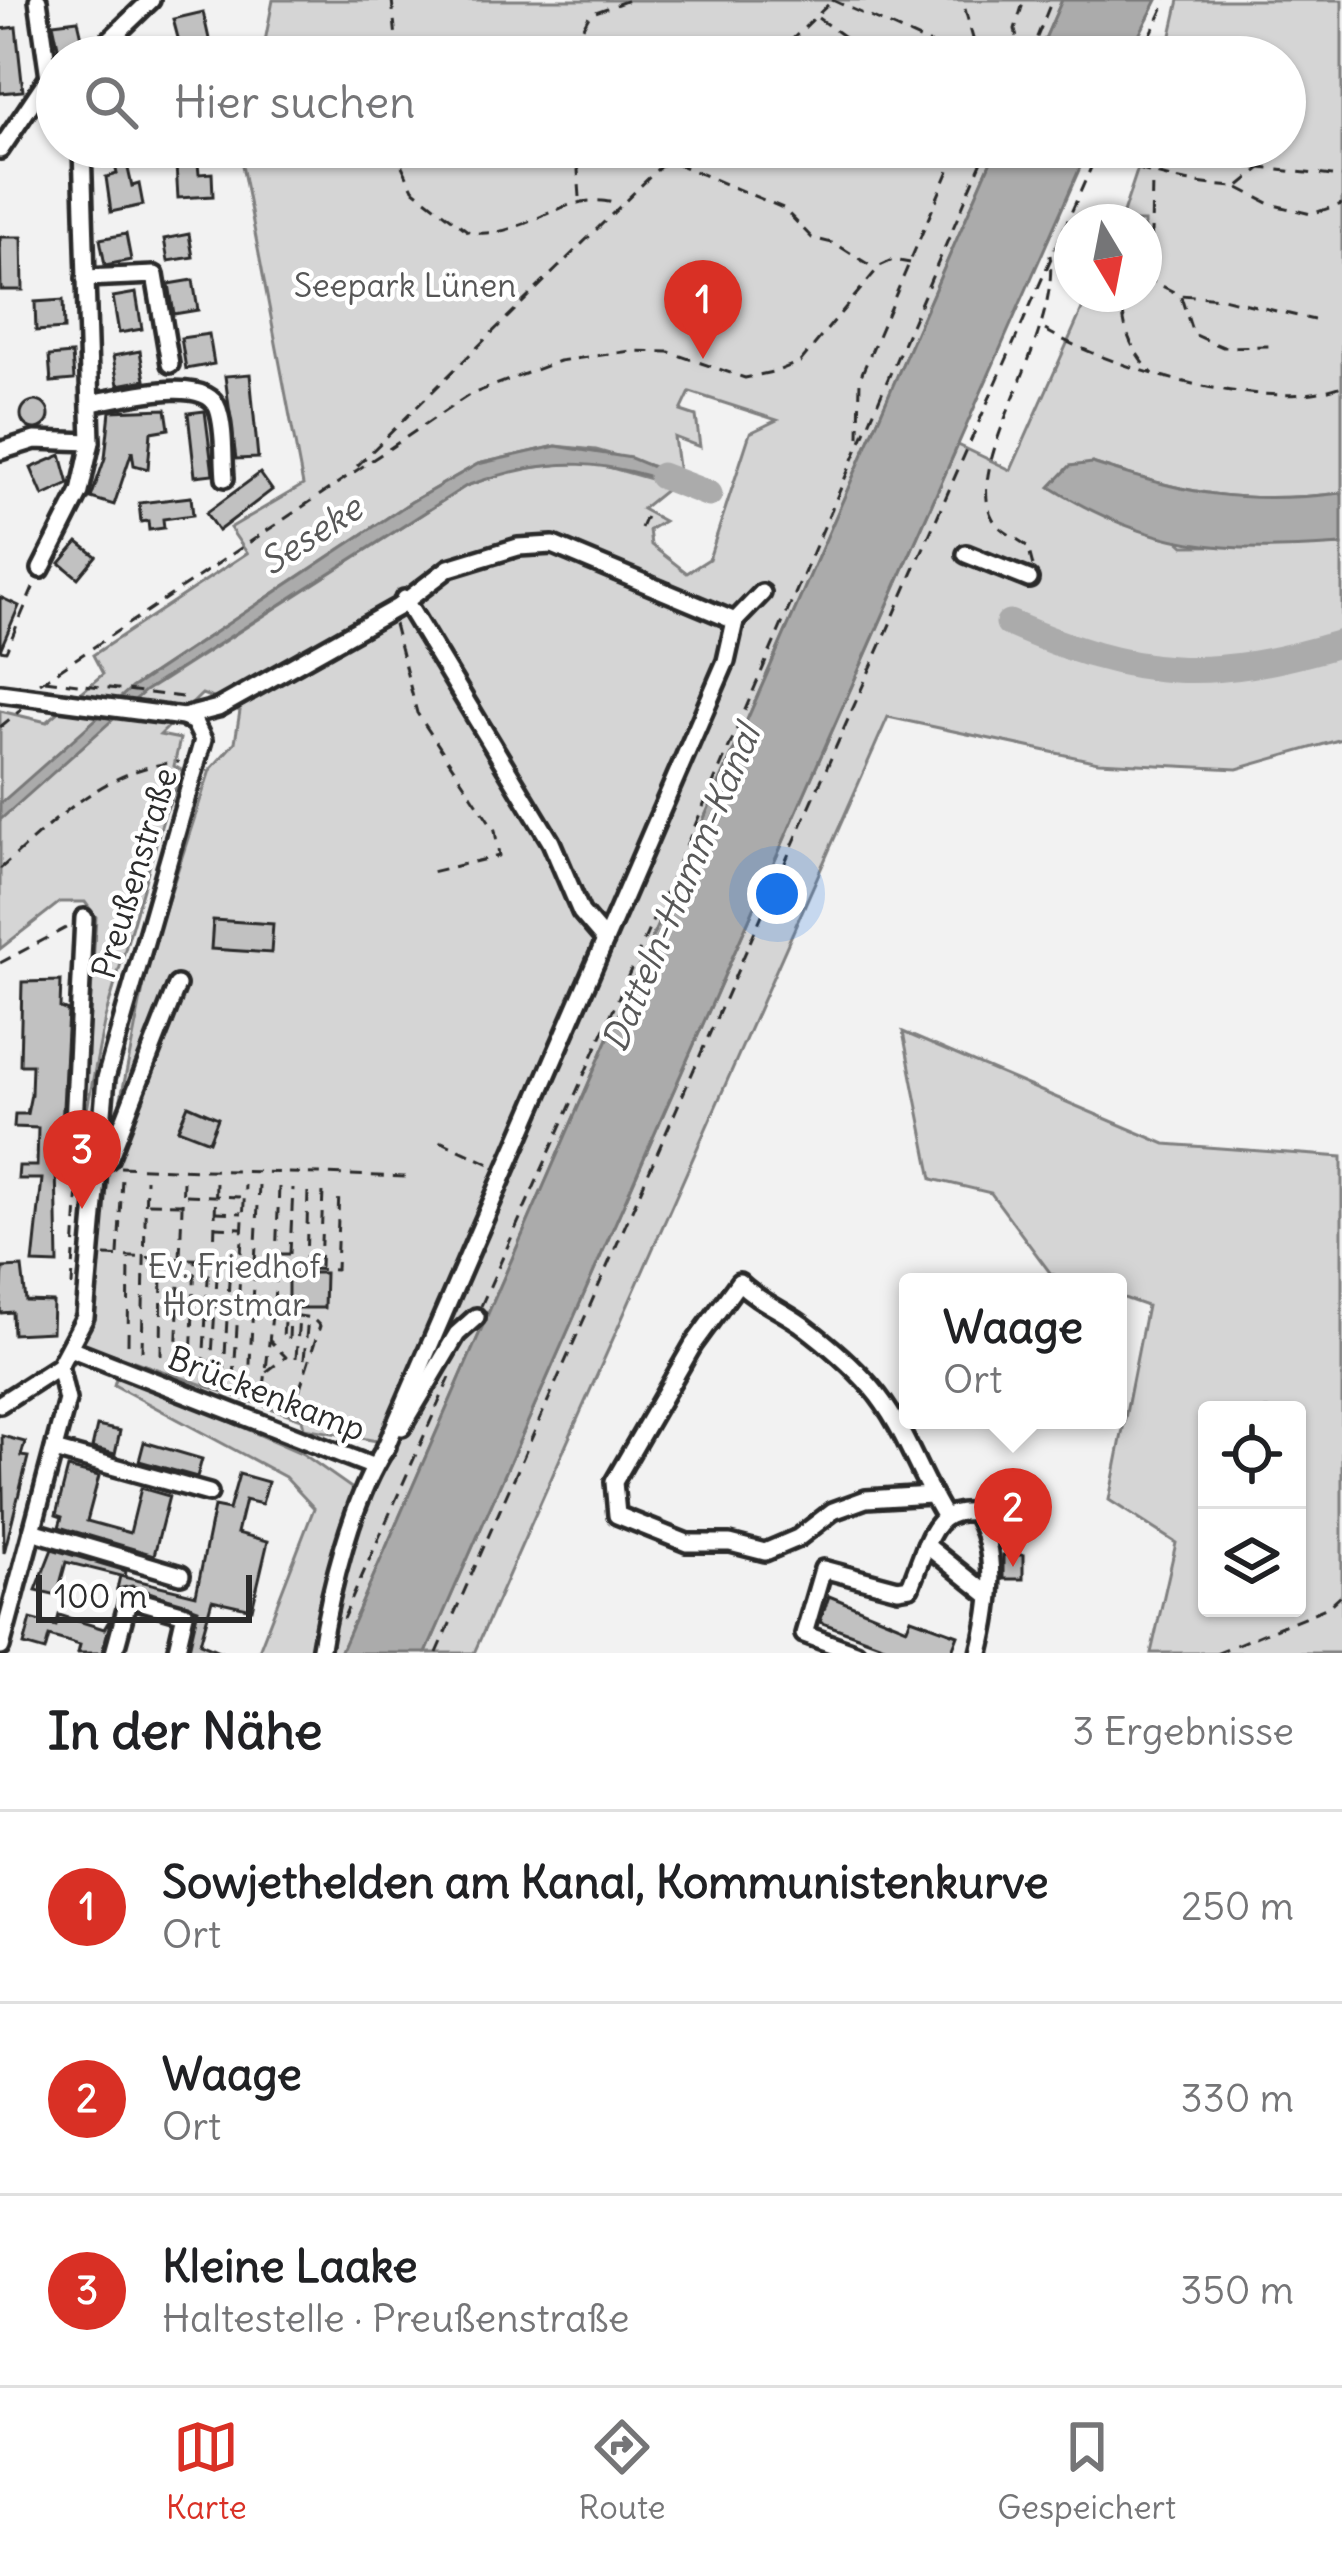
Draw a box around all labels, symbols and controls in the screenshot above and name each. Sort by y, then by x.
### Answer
search box [36,36,1306,168]
icon: search [78,69,144,135]
text: Hier suchen [174,74,415,130]
north arrow [1054,204,1162,312]
pin: 1 [664,260,742,359]
park label: Seepark Lünen [294,264,516,306]
water label: Seseke [251,484,373,585]
water label: Datteln-Hamm-Kanal [592,714,772,1058]
street label: Preußenstraße [82,763,186,983]
your location [747,864,807,924]
pin: 3 [43,1110,121,1209]
park label: Ev. Friedhof Horstmar [148,1245,321,1325]
popup [899,1273,1127,1429]
text: Waage [943,1299,1083,1355]
street label: Brückenkamp [163,1336,371,1450]
text: Ort [943,1355,1002,1404]
map controls [1198,1401,1306,1617]
button: locate [1198,1401,1306,1509]
pin: 2 [974,1468,1052,1567]
button: layers [1198,1509,1306,1617]
scale bar [36,1569,252,1622]
text: 100 m [54,1575,147,1617]
text: In der Nähe [48,1699,323,1763]
text: 3 Ergebnisse [1072,1707,1294,1756]
text: Sowjethelden am Kanal, Kommunistenkurve [162,1854,1049,1910]
text: 1 [79,1882,95,1931]
text: 250 m [1181,1882,1294,1931]
text: Ort [162,1910,221,1959]
text: Waage [162,2046,302,2102]
text: 2 [76,2074,98,2123]
text: 330 m [1181,2074,1294,2123]
text: Ort [162,2102,221,2151]
text: Kleine Laake [162,2238,417,2294]
text: 3 [76,2266,98,2315]
text: 350 m [1180,2266,1294,2315]
text: Haltestelle · Preußenstraße [162,2294,630,2343]
tab: Karte [166,2414,247,2528]
tab: Route [579,2414,666,2528]
tab: Gespeichert [997,2414,1176,2528]

